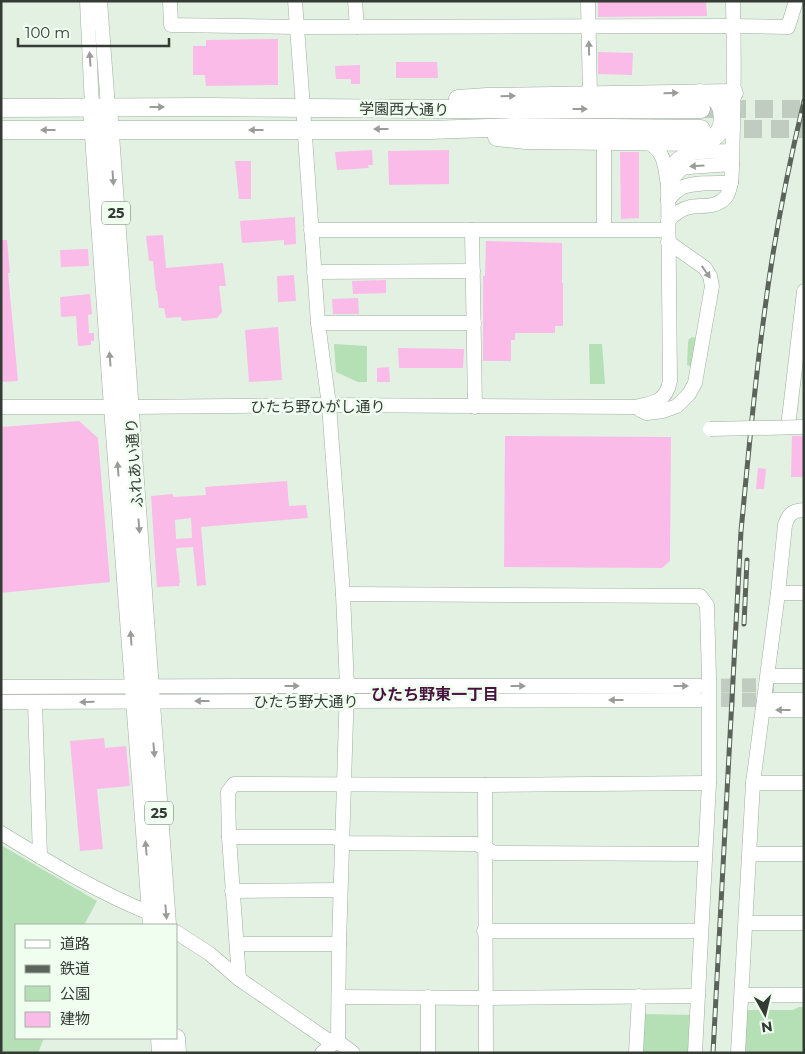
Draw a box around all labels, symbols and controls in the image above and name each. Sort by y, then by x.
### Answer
scale bar [18,15,169,47]
text: 100 m [25,23,70,42]
one-way arrow [585,40,593,56]
one-way arrow [86,50,94,66]
one-way arrow [663,89,679,97]
one-way arrow [500,92,516,100]
street label: 学園西大通り [359,99,449,119]
one-way arrow [149,103,165,111]
one-way arrow [572,105,588,113]
one-way arrow [248,125,264,133]
one-way arrow [373,125,389,133]
one-way arrow [39,126,55,134]
one-way arrow [688,163,704,171]
one-way arrow [110,171,118,187]
road number: 25 [102,202,130,224]
one-way arrow [701,265,711,279]
one-way arrow [105,350,113,366]
street label: ひたち野ひがし通り [250,397,386,416]
street label: ふれあい通り [121,417,147,509]
one-way arrow [114,461,122,477]
one-way arrow [135,518,143,534]
one-way arrow [127,629,135,645]
one-way arrow [284,682,300,690]
one-way arrow [511,682,527,690]
one-way arrow [673,682,689,690]
district label: ひたち野東一丁目 [371,685,499,704]
street label: ひたち野大通り [253,692,359,711]
one-way arrow [608,696,624,704]
one-way arrow [194,697,210,705]
one-way arrow [79,698,95,706]
one-way arrow [775,706,791,714]
one-way arrow [150,742,158,758]
road number: 25 [145,801,173,824]
one-way arrow [142,840,150,856]
one-way arrow [162,904,170,920]
legend [15,924,178,1039]
text: 道路 [60,934,90,953]
text: 鉄道 [60,959,90,978]
text: 公園 [60,984,90,1003]
north arrow [740,989,790,1039]
text: 建物 [60,1009,90,1028]
text: N [760,1017,774,1037]

